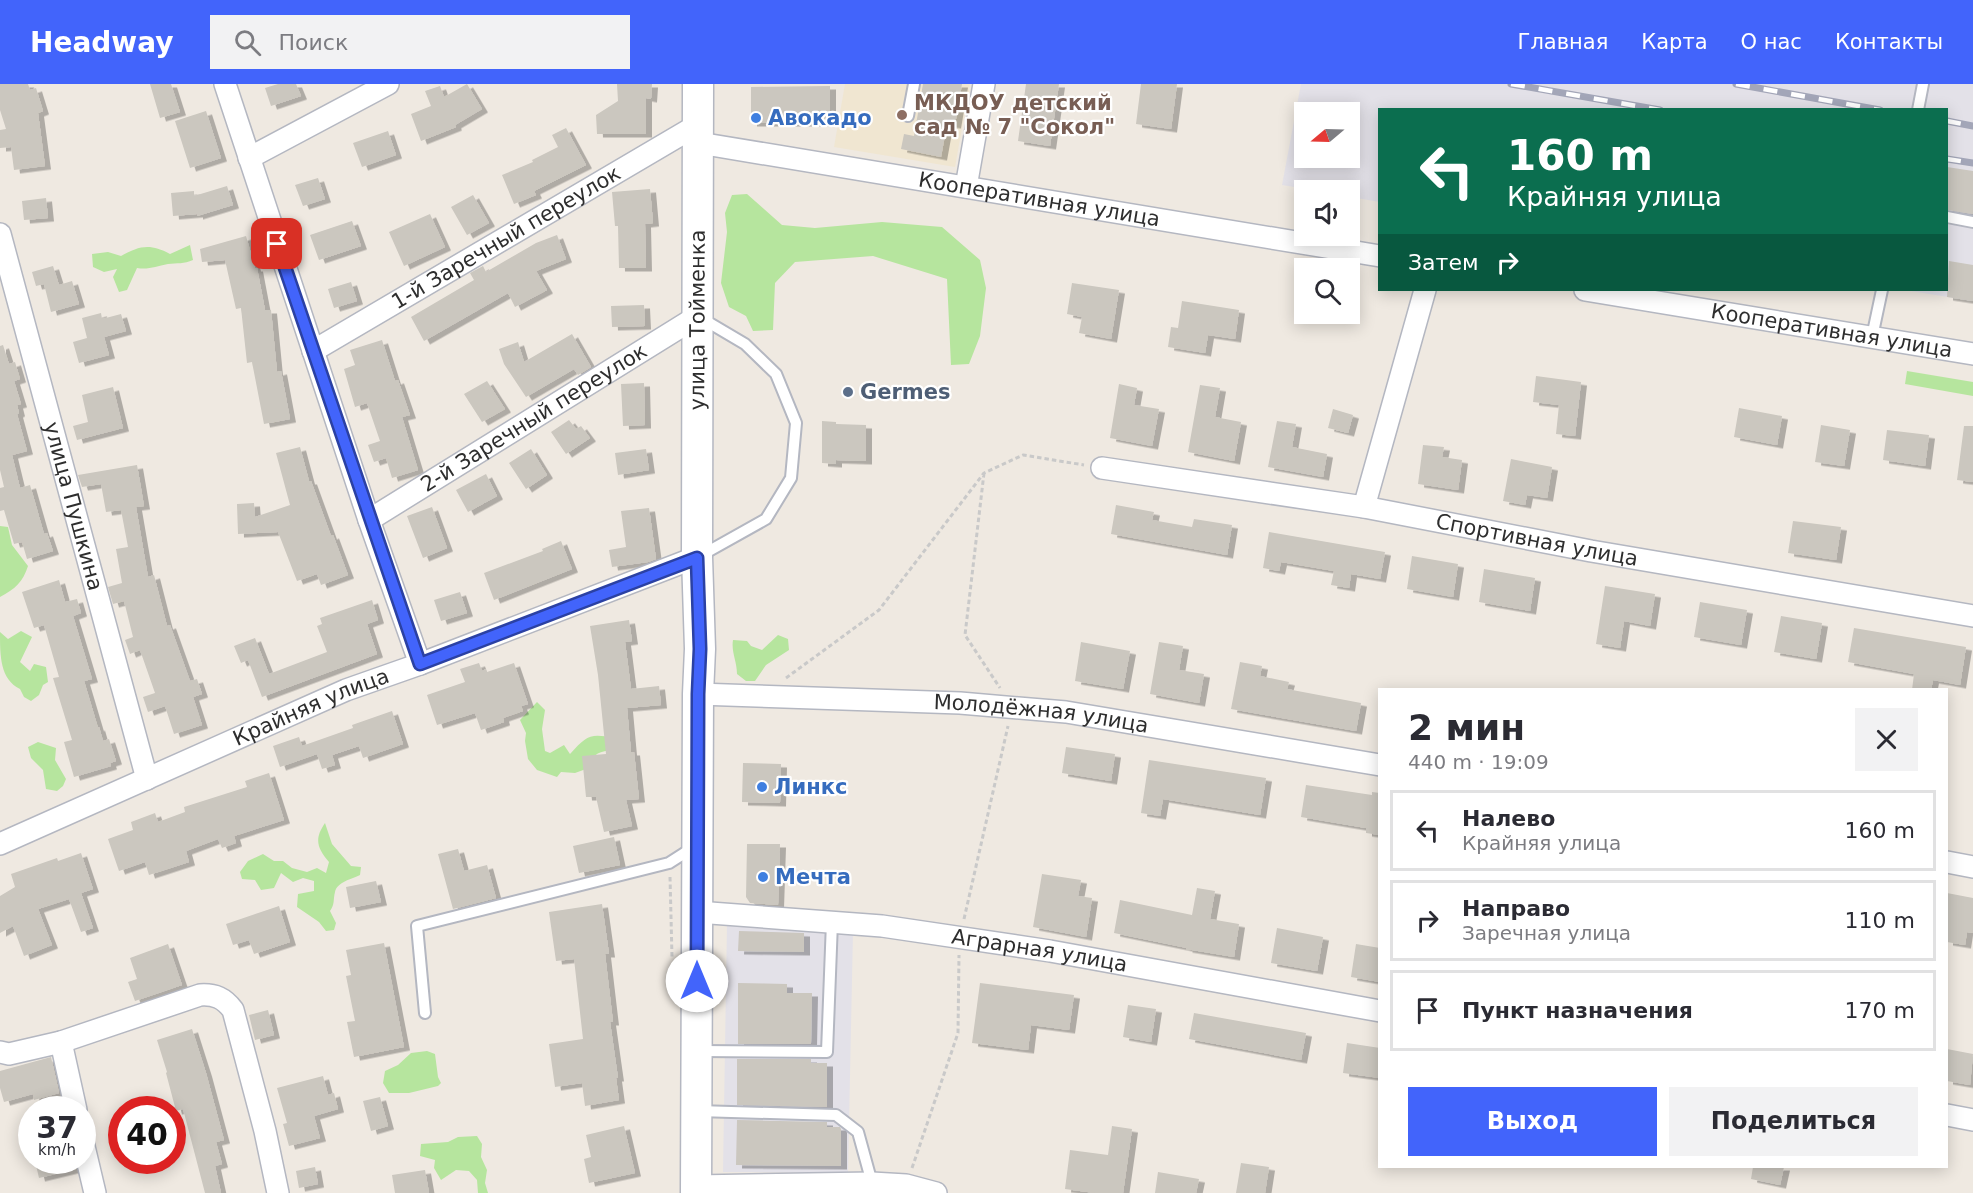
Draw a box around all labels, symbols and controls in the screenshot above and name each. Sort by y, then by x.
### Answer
search box [210,15,630,69]
text: Headway [30,26,174,59]
icon: search [231,26,264,59]
text: Поиск [279,30,348,55]
text: Главная [1518,30,1608,54]
text: Карта [1641,30,1708,54]
text: О нас [1741,30,1802,54]
text: Контакты [1835,30,1943,54]
place label: МКДОУ детский сад № 7 "Сокол" [914,91,1115,139]
north arrow [1294,102,1360,168]
map controls [1294,102,1360,324]
place label: Авокадо [768,106,872,130]
marker: МКДОУ детский сад № 7 "Сокол" [895,108,909,122]
marker: Авокадо [749,111,763,125]
text: 160 m [1507,131,1653,180]
icon: left [1408,132,1486,210]
street label: 1-й Заречный переулок [387,161,625,314]
street label: Кооперативная улица [917,168,1162,231]
button: sound [1294,180,1360,246]
text: Крайняя улица [1507,181,1722,212]
pin [251,218,302,269]
icon: arrive [260,227,293,260]
street label: улица Тойменка [685,230,710,411]
icon: right [1491,246,1524,279]
text: Затем [1408,250,1479,275]
button: search [1294,258,1360,324]
street label: Кооперативная улица [1709,299,1954,362]
street label: 2-й Заречный переулок [416,339,651,497]
place label: Germes [860,380,950,404]
marker: Germes [841,385,855,399]
street label: улица Пушкина [39,419,108,593]
street label: Спортивная улица [1434,509,1640,571]
street label: Крайняя улица [229,664,392,751]
street label: Молодёжная улица [933,690,1150,738]
text: 2 мин [1408,707,1525,748]
button: close [1855,708,1918,771]
text: 440 m · 19:09 [1408,750,1549,774]
place label: Линкс [774,775,847,799]
marker: Линкс [755,780,769,794]
text: Налево [1462,806,1555,831]
icon: left [1411,814,1444,847]
text: 160 m [1845,818,1915,843]
text: Крайняя улица [1462,831,1621,855]
place label: Мечта [775,865,851,889]
marker: Мечта [756,870,770,884]
text: Направо [1462,896,1570,921]
icon: right [1411,904,1444,937]
text: 110 m [1845,908,1915,933]
text: Заречная улица [1462,921,1631,945]
street label: Аграрная улица [950,925,1129,977]
position arrow [665,949,729,1013]
icon: arrive [1411,994,1444,1027]
text: Пункт назначения [1462,998,1693,1023]
text: 170 m [1845,998,1915,1023]
button: Выход [1408,1087,1657,1156]
button: Поделиться [1669,1087,1918,1156]
speed limit sign: 40 [108,1096,186,1174]
text: 37 [36,1110,78,1145]
text: km/h [38,1141,76,1159]

